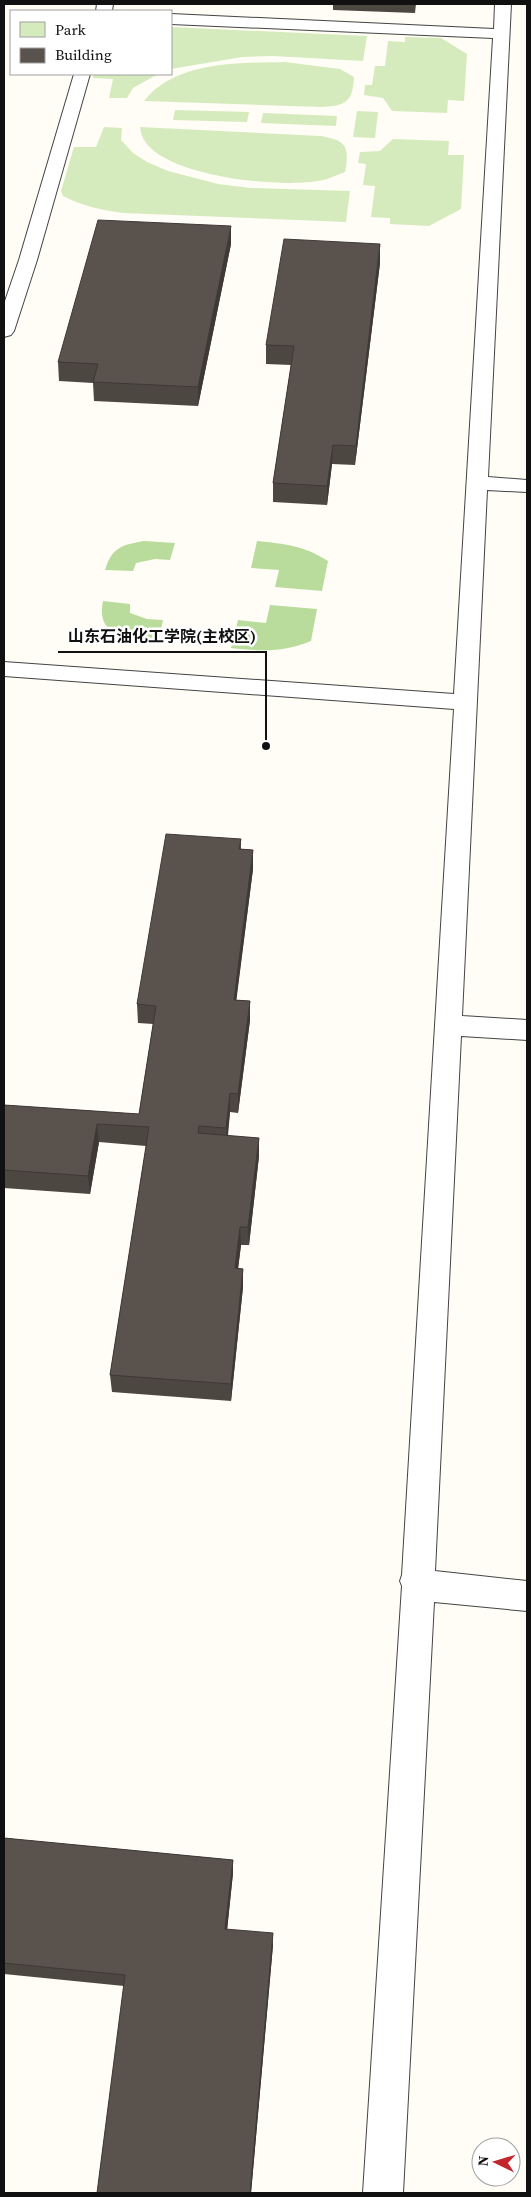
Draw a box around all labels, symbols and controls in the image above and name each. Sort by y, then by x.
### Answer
legend [10,10,172,75]
text: Park [55,19,87,40]
text: Building [55,44,112,65]
callout: 山东石油化工学院(主校区) [58,621,266,652]
text: 山东石油化工学院(主校区) [68,625,256,647]
north arrow [471,2137,521,2187]
text: N [473,2155,493,2167]

